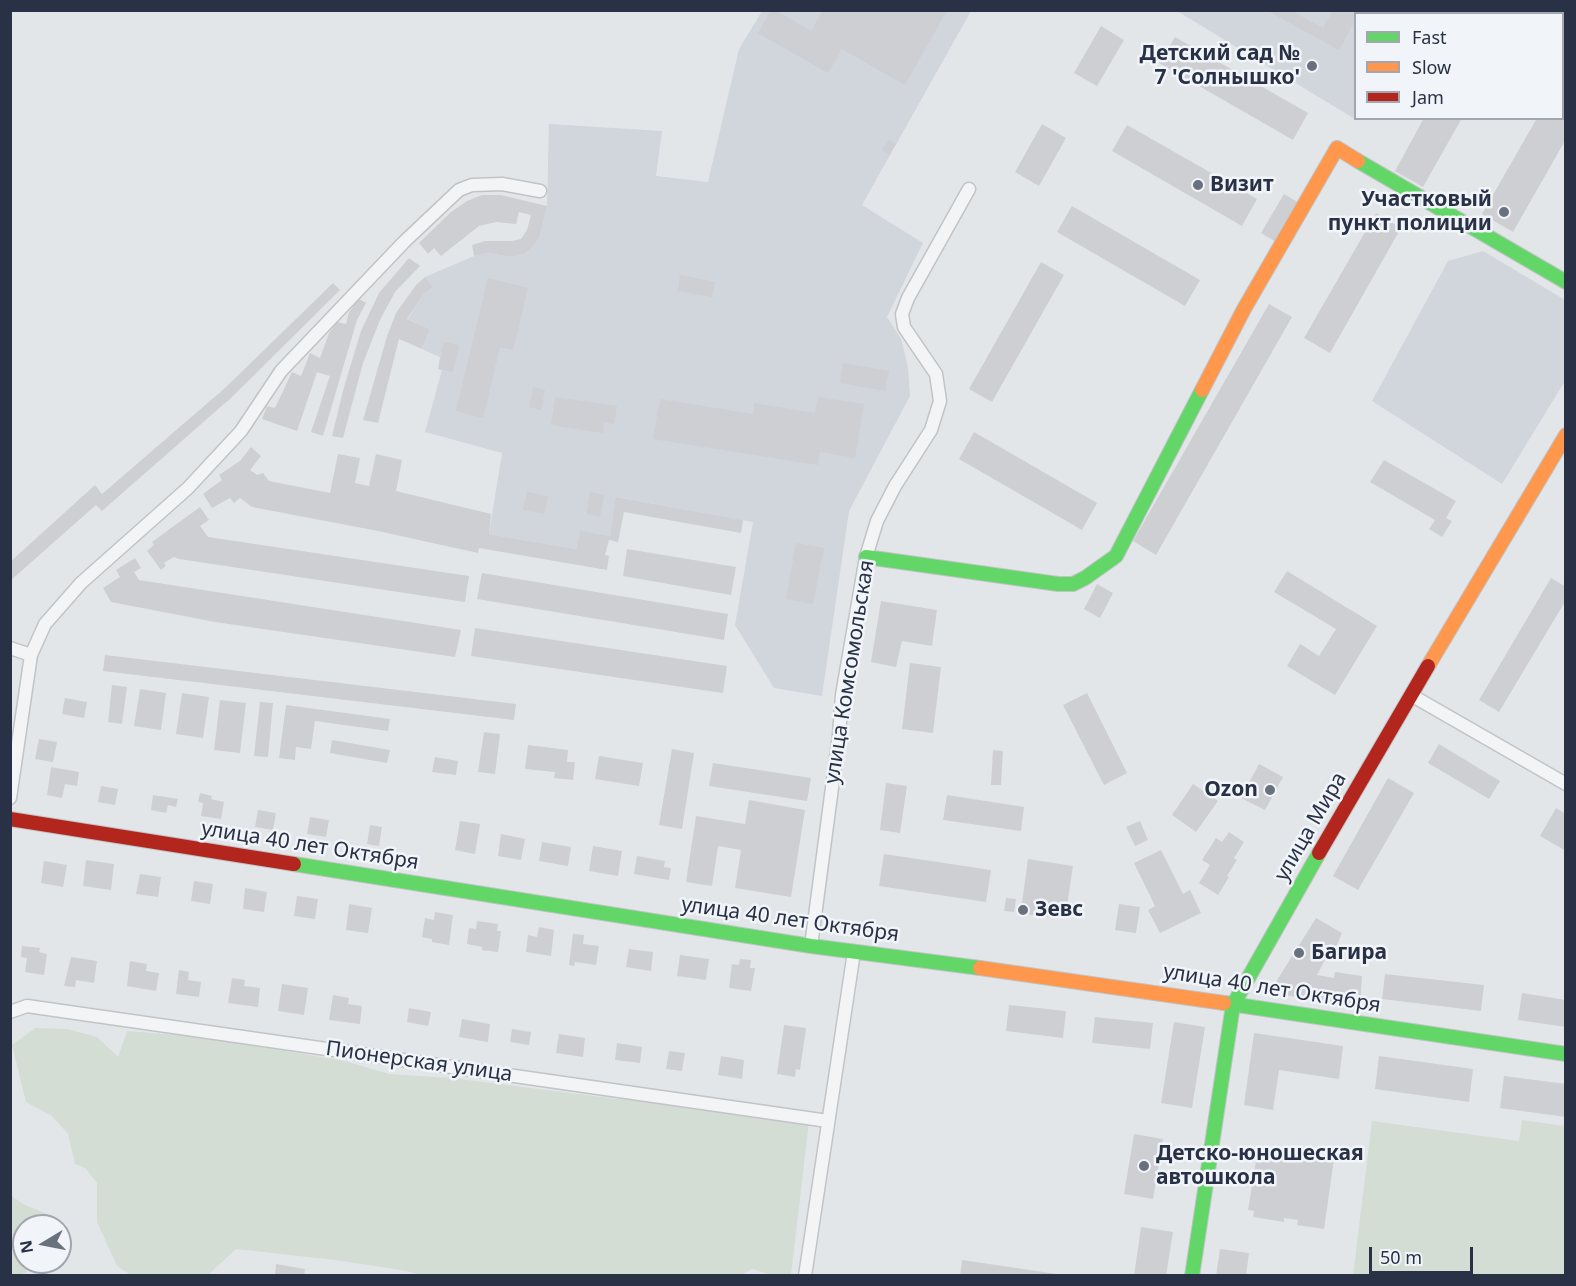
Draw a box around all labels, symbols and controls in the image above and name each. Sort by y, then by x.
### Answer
legend [1354,12,1564,120]
text: Fast [1412,25,1447,49]
place label: Детский сад № 7 'Солнышко' [1140,41,1300,91]
text: Slow [1412,55,1451,79]
marker: Детский сад № 7 'Солнышко' [1305,59,1319,73]
text: Jam [1412,85,1444,109]
place label: Визит [1210,172,1274,198]
marker: Визит [1191,178,1205,192]
place label: Участковый пункт полиции [1328,187,1492,237]
marker: Участковый пункт полиции [1497,205,1511,219]
street label: улица Комсомольская [820,558,880,786]
street label: улица Мира [1270,768,1352,886]
place label: Ozon [1204,777,1258,803]
marker: Ozon [1263,783,1277,797]
street label: улица 40 лет Октября [200,816,420,876]
street label: улица 40 лет Октября [680,892,900,948]
place label: Зевс [1035,897,1083,923]
marker: Зевс [1016,903,1030,917]
place label: Багира [1311,940,1387,966]
marker: Багира [1292,946,1306,960]
street label: улица 40 лет Октября [1162,959,1382,1019]
street label: Пионерская улица [324,1036,514,1088]
place label: Детско-юношеская автошкола [1156,1141,1364,1191]
marker: Детско-юношеская автошкола [1137,1159,1151,1173]
north arrow [12,1214,72,1274]
scale bar [1372,1235,1476,1273]
text: N [14,1238,38,1255]
text: 50 m [1380,1245,1422,1269]

